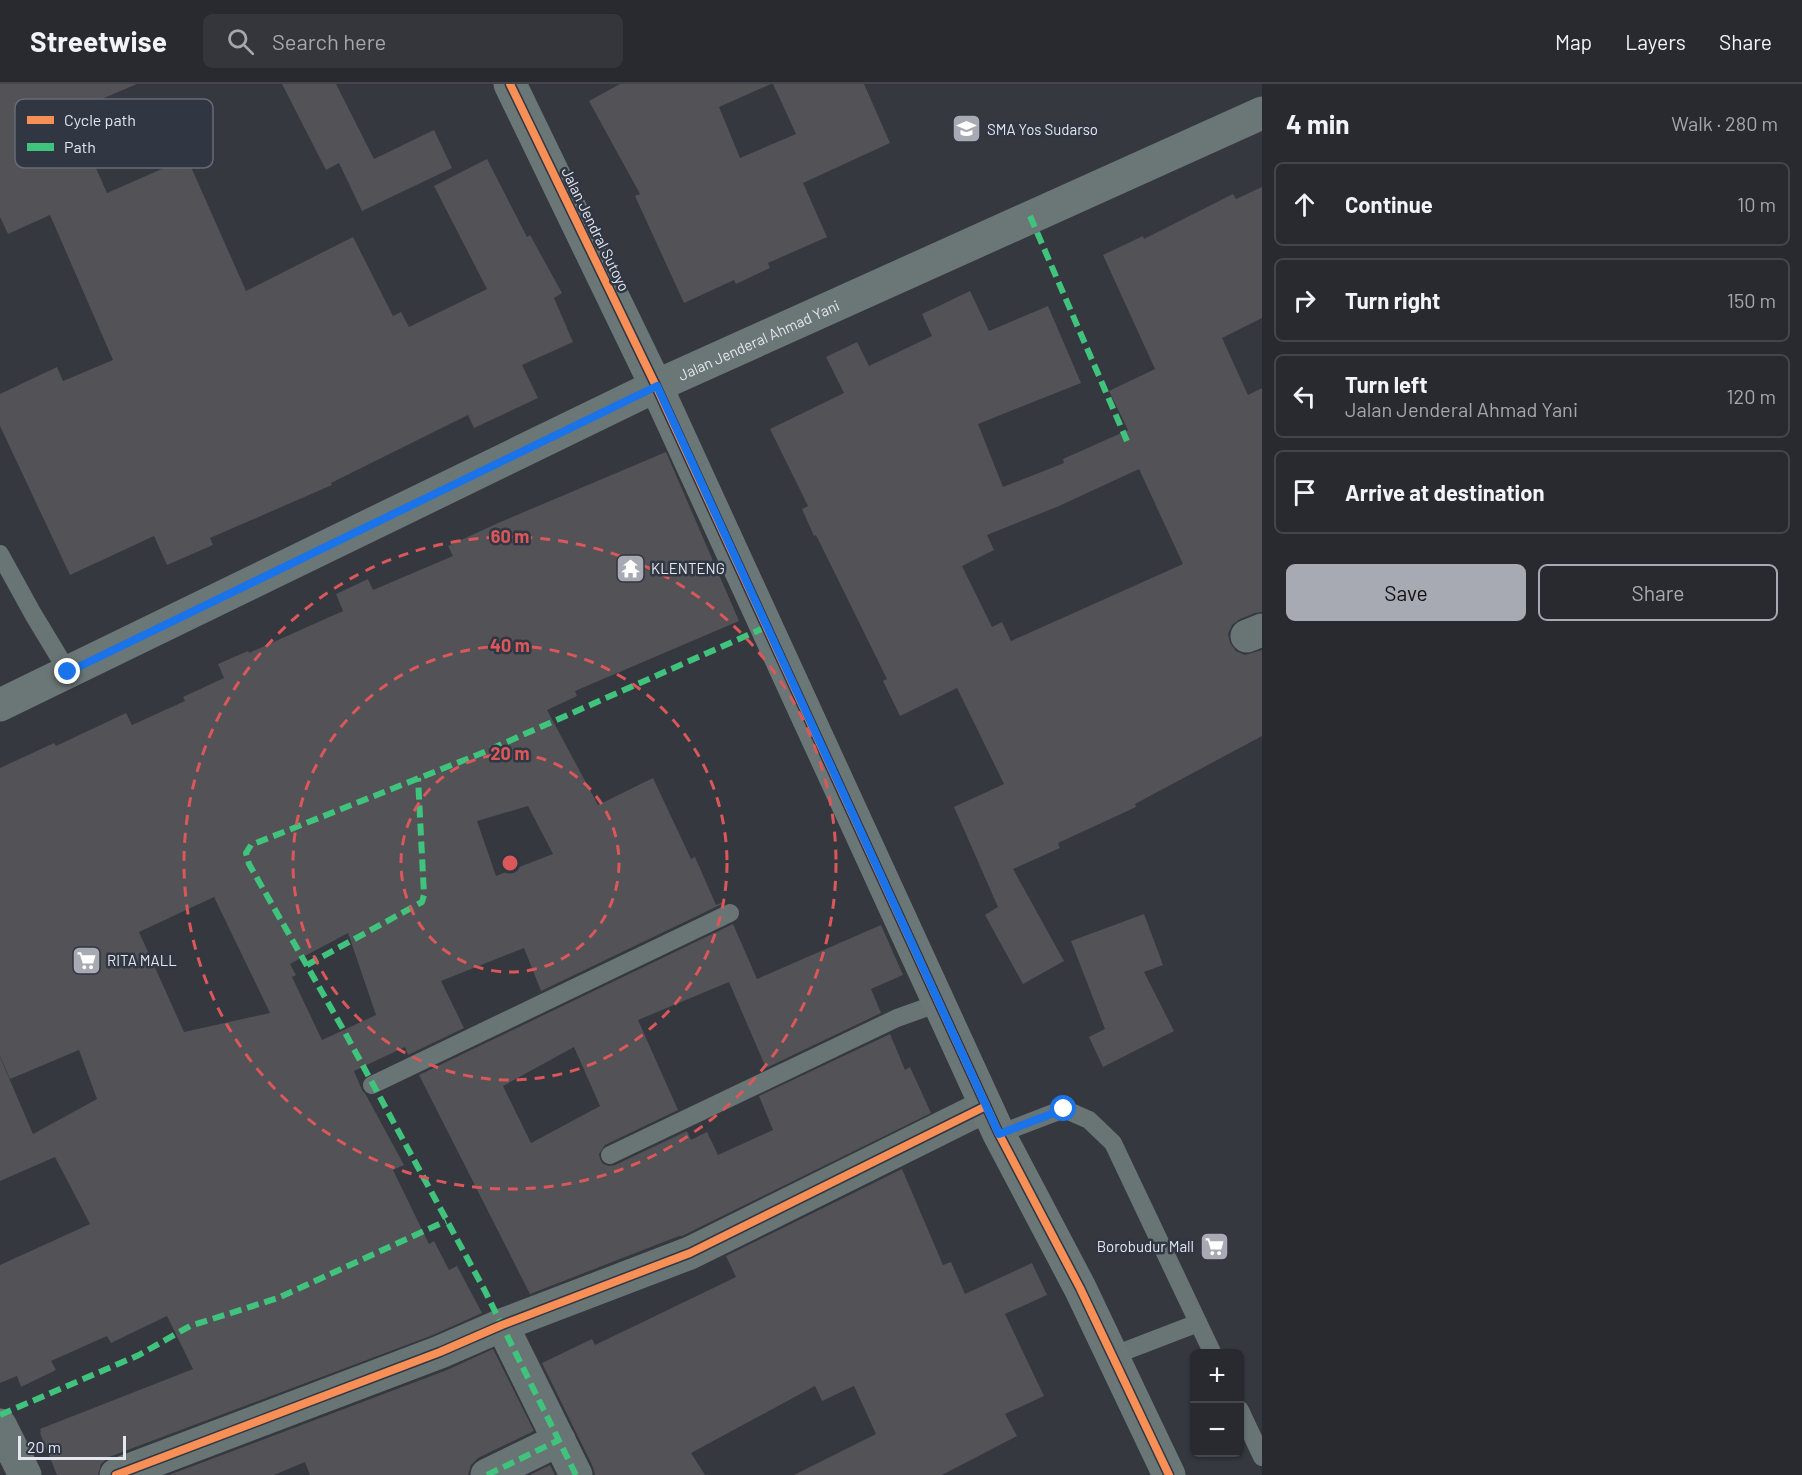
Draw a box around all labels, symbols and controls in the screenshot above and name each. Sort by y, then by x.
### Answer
search box [203,14,623,68]
text: Streetwise [30,24,167,58]
icon: search [224,25,257,58]
text: Search here [272,28,386,54]
text: Map [1555,29,1592,54]
text: Layers [1625,29,1686,54]
text: Share [1719,29,1772,54]
legend [15,99,213,168]
text: 4 min [1286,108,1350,139]
text: Cycle path [64,110,136,129]
text: Walk · 280 m [1671,111,1778,135]
school or university icon: SMA Yos Sudarso [950,113,982,145]
place label: SMA Yos Sudarso [987,120,1098,138]
text: Path [64,137,96,156]
street label: Jalan Jendral Sutoyo [558,164,634,294]
icon: ahead [1288,188,1321,221]
text: Continue [1345,191,1433,217]
text: 10 m [1737,192,1776,216]
icon: right [1288,284,1321,317]
text: Turn right [1345,287,1440,313]
text: 150 m [1727,288,1776,312]
street label: Jalan Jenderal Ahmad Yani [675,296,842,384]
text: Turn left [1345,371,1428,397]
icon: left [1288,380,1321,413]
text: 120 m [1726,384,1776,408]
text: Jalan Jenderal Ahmad Yani [1345,397,1578,421]
icon: arrive [1288,476,1321,509]
text: Arrive at destination [1345,479,1544,505]
text: 60 m [491,525,529,547]
temple icon: KLENTENG [614,552,646,584]
place label: KLENTENG [651,559,725,577]
button: Save [1286,564,1526,621]
button: Share [1538,564,1778,621]
text: 40 m [490,634,530,656]
route end [54,658,80,684]
text: 20 m [491,742,529,764]
centre of rings [500,853,520,873]
supermarket icon: RITA MALL [70,944,102,976]
place label: RITA MALL [107,951,177,969]
route start [1050,1095,1076,1121]
supermarket icon: Borobudur Mall [1199,1230,1231,1262]
place label: Borobudur Mall [1097,1237,1194,1255]
map controls [1190,1349,1244,1457]
button: + [1190,1349,1244,1403]
button: − [1190,1403,1244,1457]
scale bar [18,1433,126,1460]
text: 20 m [27,1437,61,1456]

